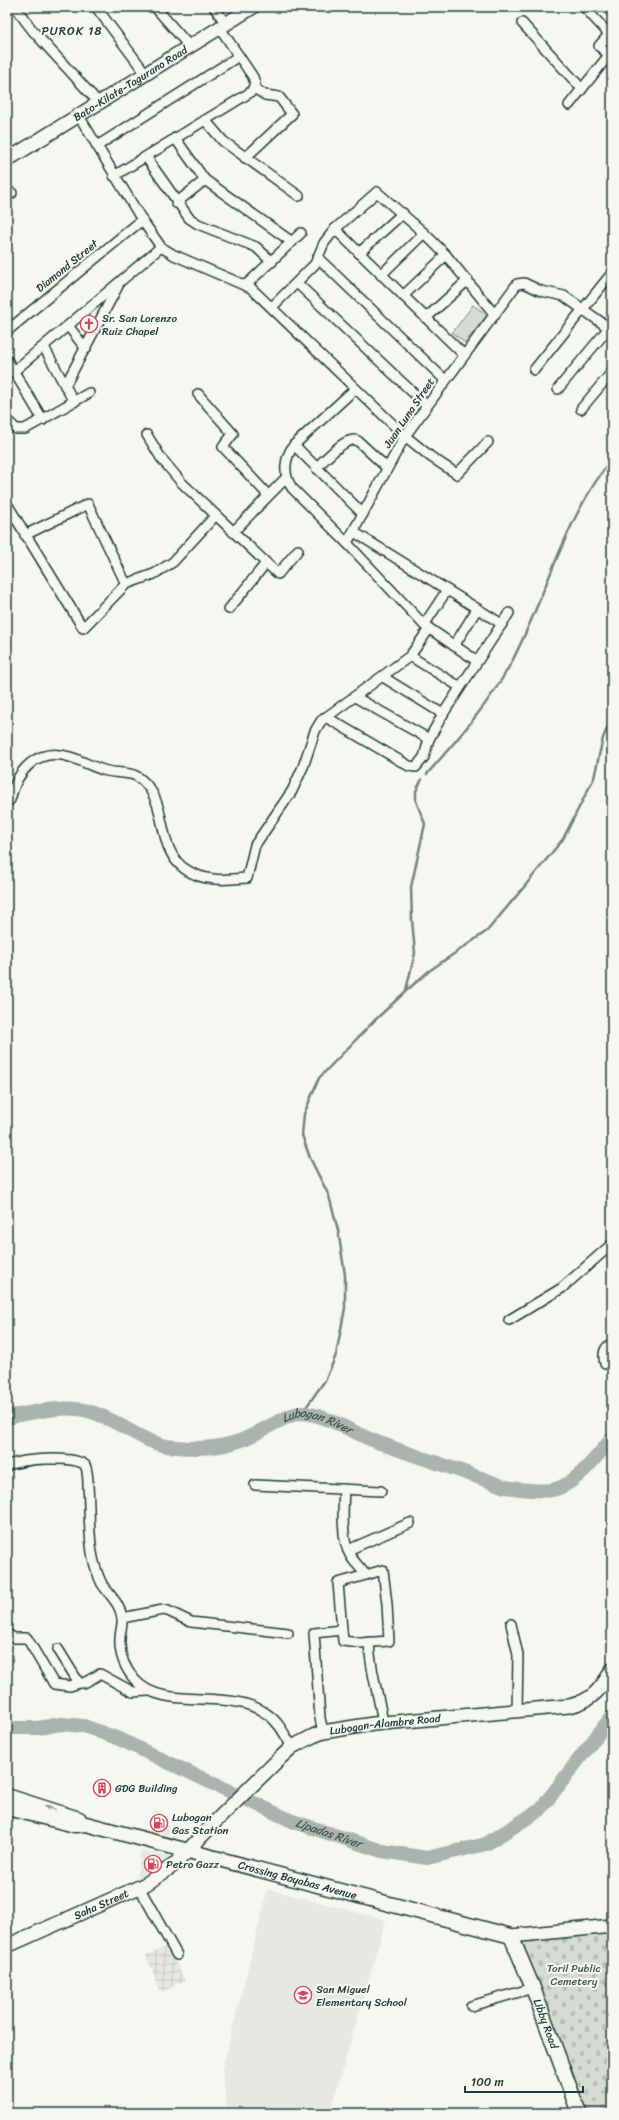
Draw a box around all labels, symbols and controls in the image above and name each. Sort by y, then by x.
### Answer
district label: PUROK 18 [41,20,103,42]
street label: Bato-Kilate-Tagurano Road [69,40,192,126]
street label: Diamond Street [32,234,103,297]
place label: Sr. San Lorenzo Ruiz Chapel [102,309,178,341]
church icon: Sr. San Lorenzo Ruiz Chapel [79,314,99,334]
street label: Juan Luna Street [378,374,440,453]
water label: Lubogan River [278,1402,359,1441]
street label: Lubogan-Alambre Road [328,1708,442,1740]
building icon: GDG Building [92,1778,112,1798]
place label: GDG Building [115,1779,178,1798]
one-way arrow [44,1805,56,1811]
place label: Lubogan Gas Station [172,1808,229,1840]
water label: Lipadas River [293,1812,367,1855]
fuel station icon: Lubogan Gas Station [149,1813,169,1833]
fuel station icon: Petro Gazz [143,1854,163,1874]
place label: Petro Gazz [166,1855,220,1874]
street label: Crossing Bayabas Avenue [236,1855,360,1905]
street label: Saha Street [70,1883,132,1925]
park label: Toril Public Cemetery [547,1959,602,1991]
place label: San Miguel Elementary School [316,1980,408,2012]
school or university icon: San Miguel Elementary School [293,1985,313,2005]
street label: Libby Road [528,1996,564,2052]
scale bar [465,2068,583,2094]
text: 100 m [471,2071,504,2093]

